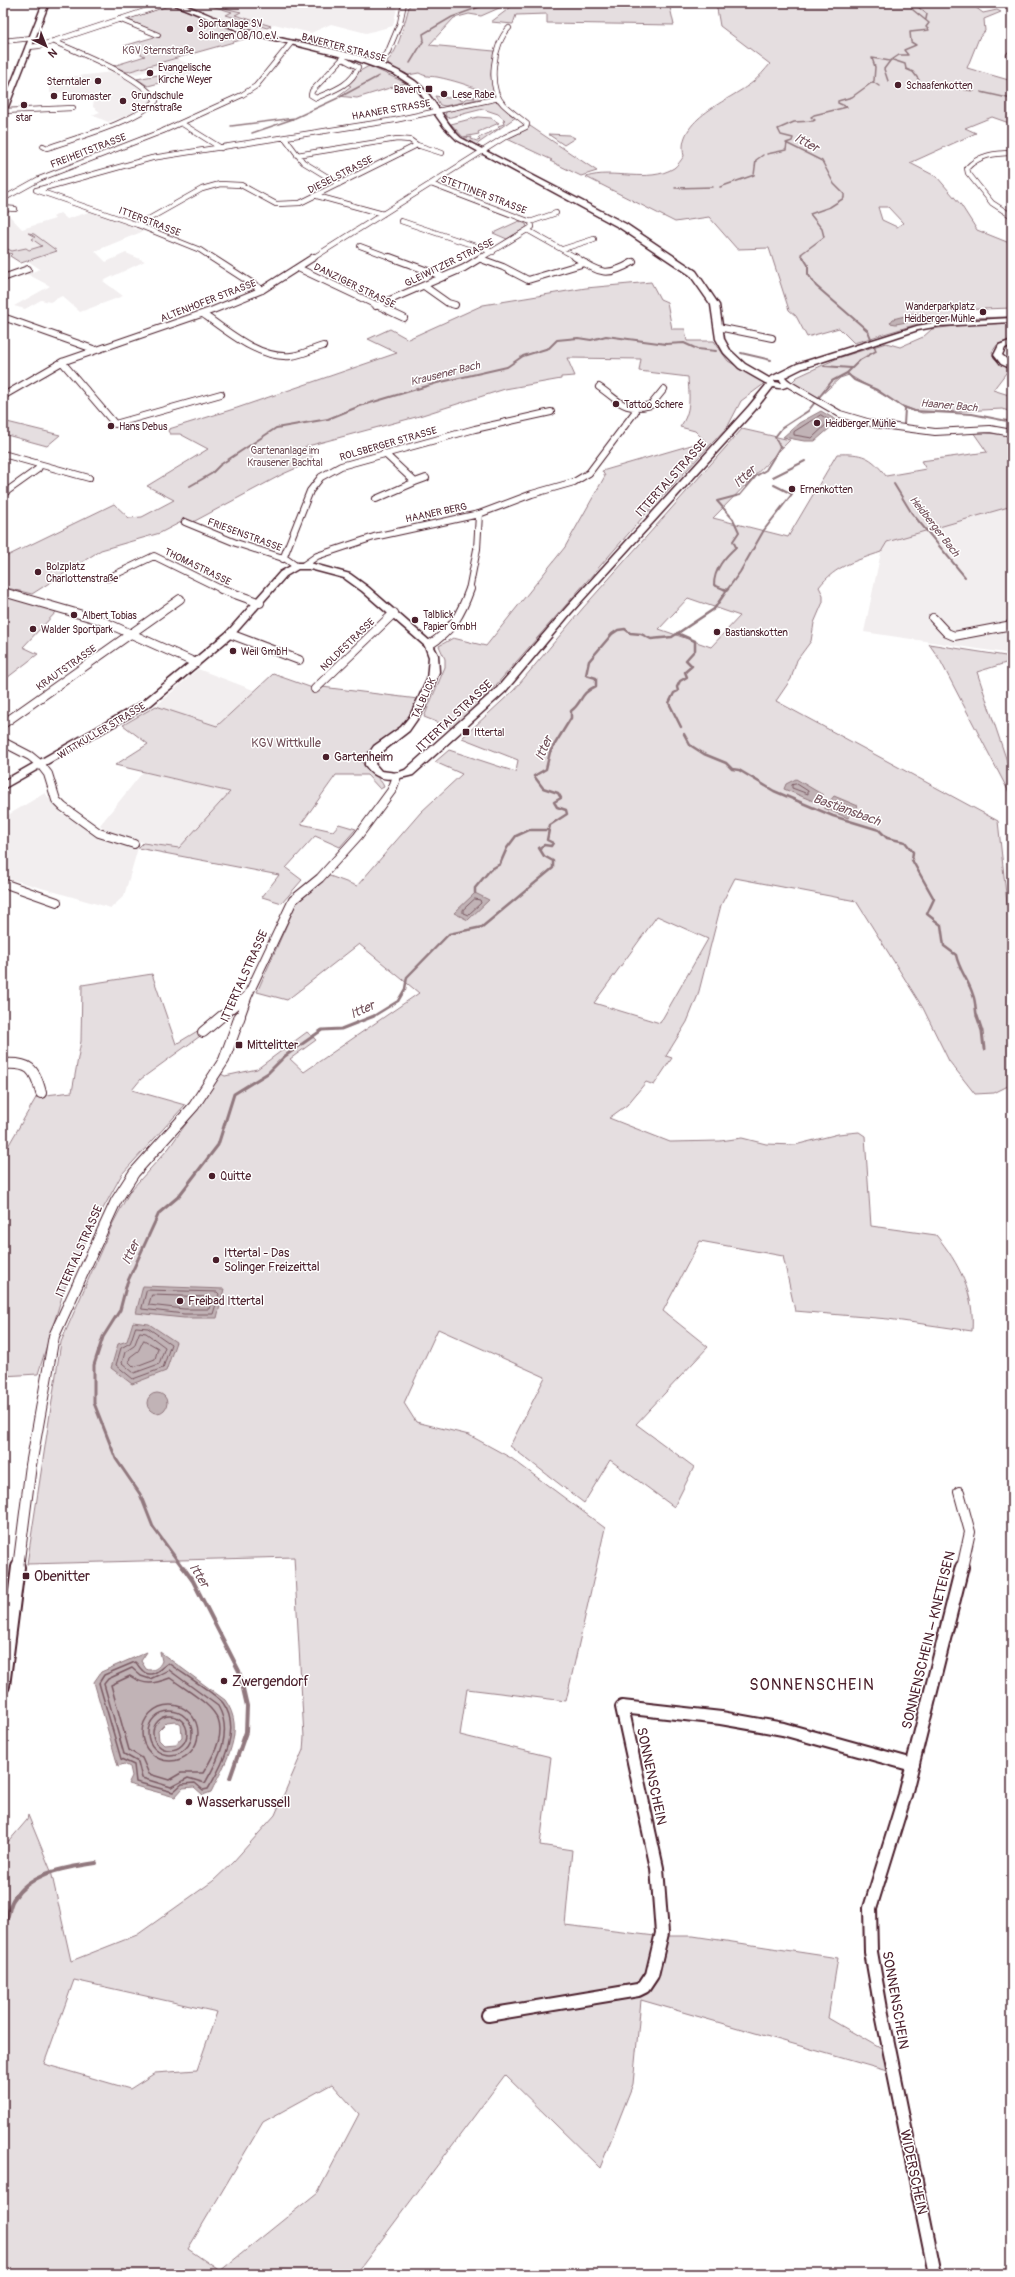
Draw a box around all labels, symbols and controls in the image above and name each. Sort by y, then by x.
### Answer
place label: Sportanlage SV Solingen 08/10 e.V. [198,18,279,42]
marker: Sportanlage SV Solingen 08/10 e.V. [185,24,195,34]
north arrow [26,26,66,66]
street label: BAVERTER STRASSE [300,31,387,65]
park label: KGV Sternstraße [122,45,194,57]
text: N [45,46,60,61]
place label: Evangelische Kirche Weyer [158,62,213,86]
marker: Evangelische Kirche Weyer [145,68,155,78]
place label: Sterntaler [47,76,90,88]
marker: Sterntaler [93,76,103,86]
marker: Schaafenkotten [893,80,903,90]
place label: Schaafenkotten [906,80,973,92]
place label: Bavert [394,84,422,96]
marker: Bavert [424,84,434,94]
marker: Lese Rabe [439,89,449,99]
place label: Lese Rabe [452,89,494,101]
place label: Grundschule Sternstraße [131,90,183,114]
marker: Euromaster [49,91,59,101]
place label: Euromaster [62,91,112,103]
marker: Grundschule Sternstraße [118,96,128,106]
street label: HAANER STRASSE [351,97,431,123]
marker: star [19,100,29,110]
place label: star [16,112,33,124]
water label: Itter [792,130,823,157]
street label: FREIHEITSTRASSE [49,131,128,171]
street label: DIESELSTRASSE [306,153,375,196]
street label: STETTINER STRASSE [439,173,528,217]
street label: ITTERSTRASSE [117,205,182,239]
street label: GLEIWITZER STRASSE [403,236,496,290]
street label: DANZIGER STRASSE [312,261,397,311]
street label: ALTENHOFER STRASSE [159,277,258,325]
place label: Wanderparkplatz Heidberger Mühle [904,301,975,325]
marker: Wanderparkplatz Heidberger Mühle [978,307,988,317]
water label: Krausener Bach [409,358,482,388]
water label: Haaner Bach [920,397,979,415]
marker: Tattoo Schere [611,399,621,409]
place label: Tattoo Schere [624,399,683,411]
marker: Heidberger Mühle [812,418,822,428]
place label: Heidberger Mühle [825,418,896,430]
marker: Hans Debus [106,421,116,431]
place label: Hans Debus [119,421,168,433]
street label: ROLSBERGER STRASSE [338,424,438,464]
street label: ITTERTALSTRASSE [633,436,710,520]
park label: Gartenanlage im Krausener Bachtal [247,445,323,469]
water label: Itter [730,461,761,491]
marker: Ernenkotten [787,484,797,494]
place label: Ernenkotten [800,484,853,496]
water label: Heidberger Bach [907,493,963,560]
street label: HAANER BERG [404,501,468,525]
street label: FRIESENSTRASSE [206,516,284,554]
street label: THOMASTRASSE [162,546,233,588]
place label: Bolzplatz Charlottenstraße [46,561,118,585]
marker: Bolzplatz Charlottenstraße [33,567,43,577]
place label: Talblick Papier GmbH [423,609,477,633]
marker: Albert Tobias [69,610,79,620]
place label: Albert Tobias [82,610,137,622]
marker: Talblick Papier GmbH [410,615,420,625]
street label: NOLDESTRASSE [318,616,377,674]
marker: Walder Sportpark [28,624,38,634]
place label: Walder Sportpark [41,624,114,636]
marker: Bastianskotten [712,627,722,637]
place label: Bastianskotten [725,627,788,639]
street label: KRAUTSTRASSE [34,643,99,693]
marker: Weil GmbH [228,646,238,656]
place label: Weil GmbH [241,646,288,658]
street label: TALBLICK [409,676,439,721]
street label: ITTERTALSTRASSE [413,677,496,756]
street label: WITTKULLER STRASSE [56,700,147,762]
marker: Ittertal [461,727,471,737]
place label: Ittertal [474,727,504,739]
water label: Itter [531,731,557,763]
park label: KGV Wittkulle [251,736,321,751]
place label: Gartenheim [334,750,394,765]
marker: Gartenheim [321,752,331,762]
water label: Bastiansbach [811,790,883,830]
street label: ITTERTALSTRASSE [217,928,272,1025]
water label: Itter [348,996,379,1022]
place label: Mittelitter [247,1038,299,1053]
marker: Mittelitter [234,1040,244,1050]
place label: Quitte [220,1169,251,1184]
marker: Quitte [207,1171,217,1181]
street label: ITTERTALSTRASSE [52,1203,107,1300]
water label: Itter [118,1235,144,1267]
place label: Ittertal - Das Solinger Freizeittal [224,1246,320,1275]
marker: Ittertal - Das Solinger Freizeittal [211,1255,221,1265]
place label: Freibad Ittertal [188,1294,264,1309]
marker: Freibad Ittertal [175,1296,185,1306]
street label: SONNENSCHEIN – KNETEISEN [898,1549,959,1731]
water label: Itter [186,1561,214,1592]
place label: Obenitter [34,1568,90,1585]
marker: Obenitter [21,1571,31,1581]
place label: Zwergendorf [232,1673,309,1690]
district label: SONNENSCHEIN [749,1675,875,1695]
marker: Zwergendorf [219,1676,229,1686]
street label: SONNENSCHEIN [633,1726,670,1826]
place label: Wasserkarussell [197,1794,290,1811]
marker: Wasserkarussell [184,1797,194,1807]
street label: SONNENSCHEIN [879,1950,913,2050]
street label: WIDERSCHEIN [896,2128,931,2216]

